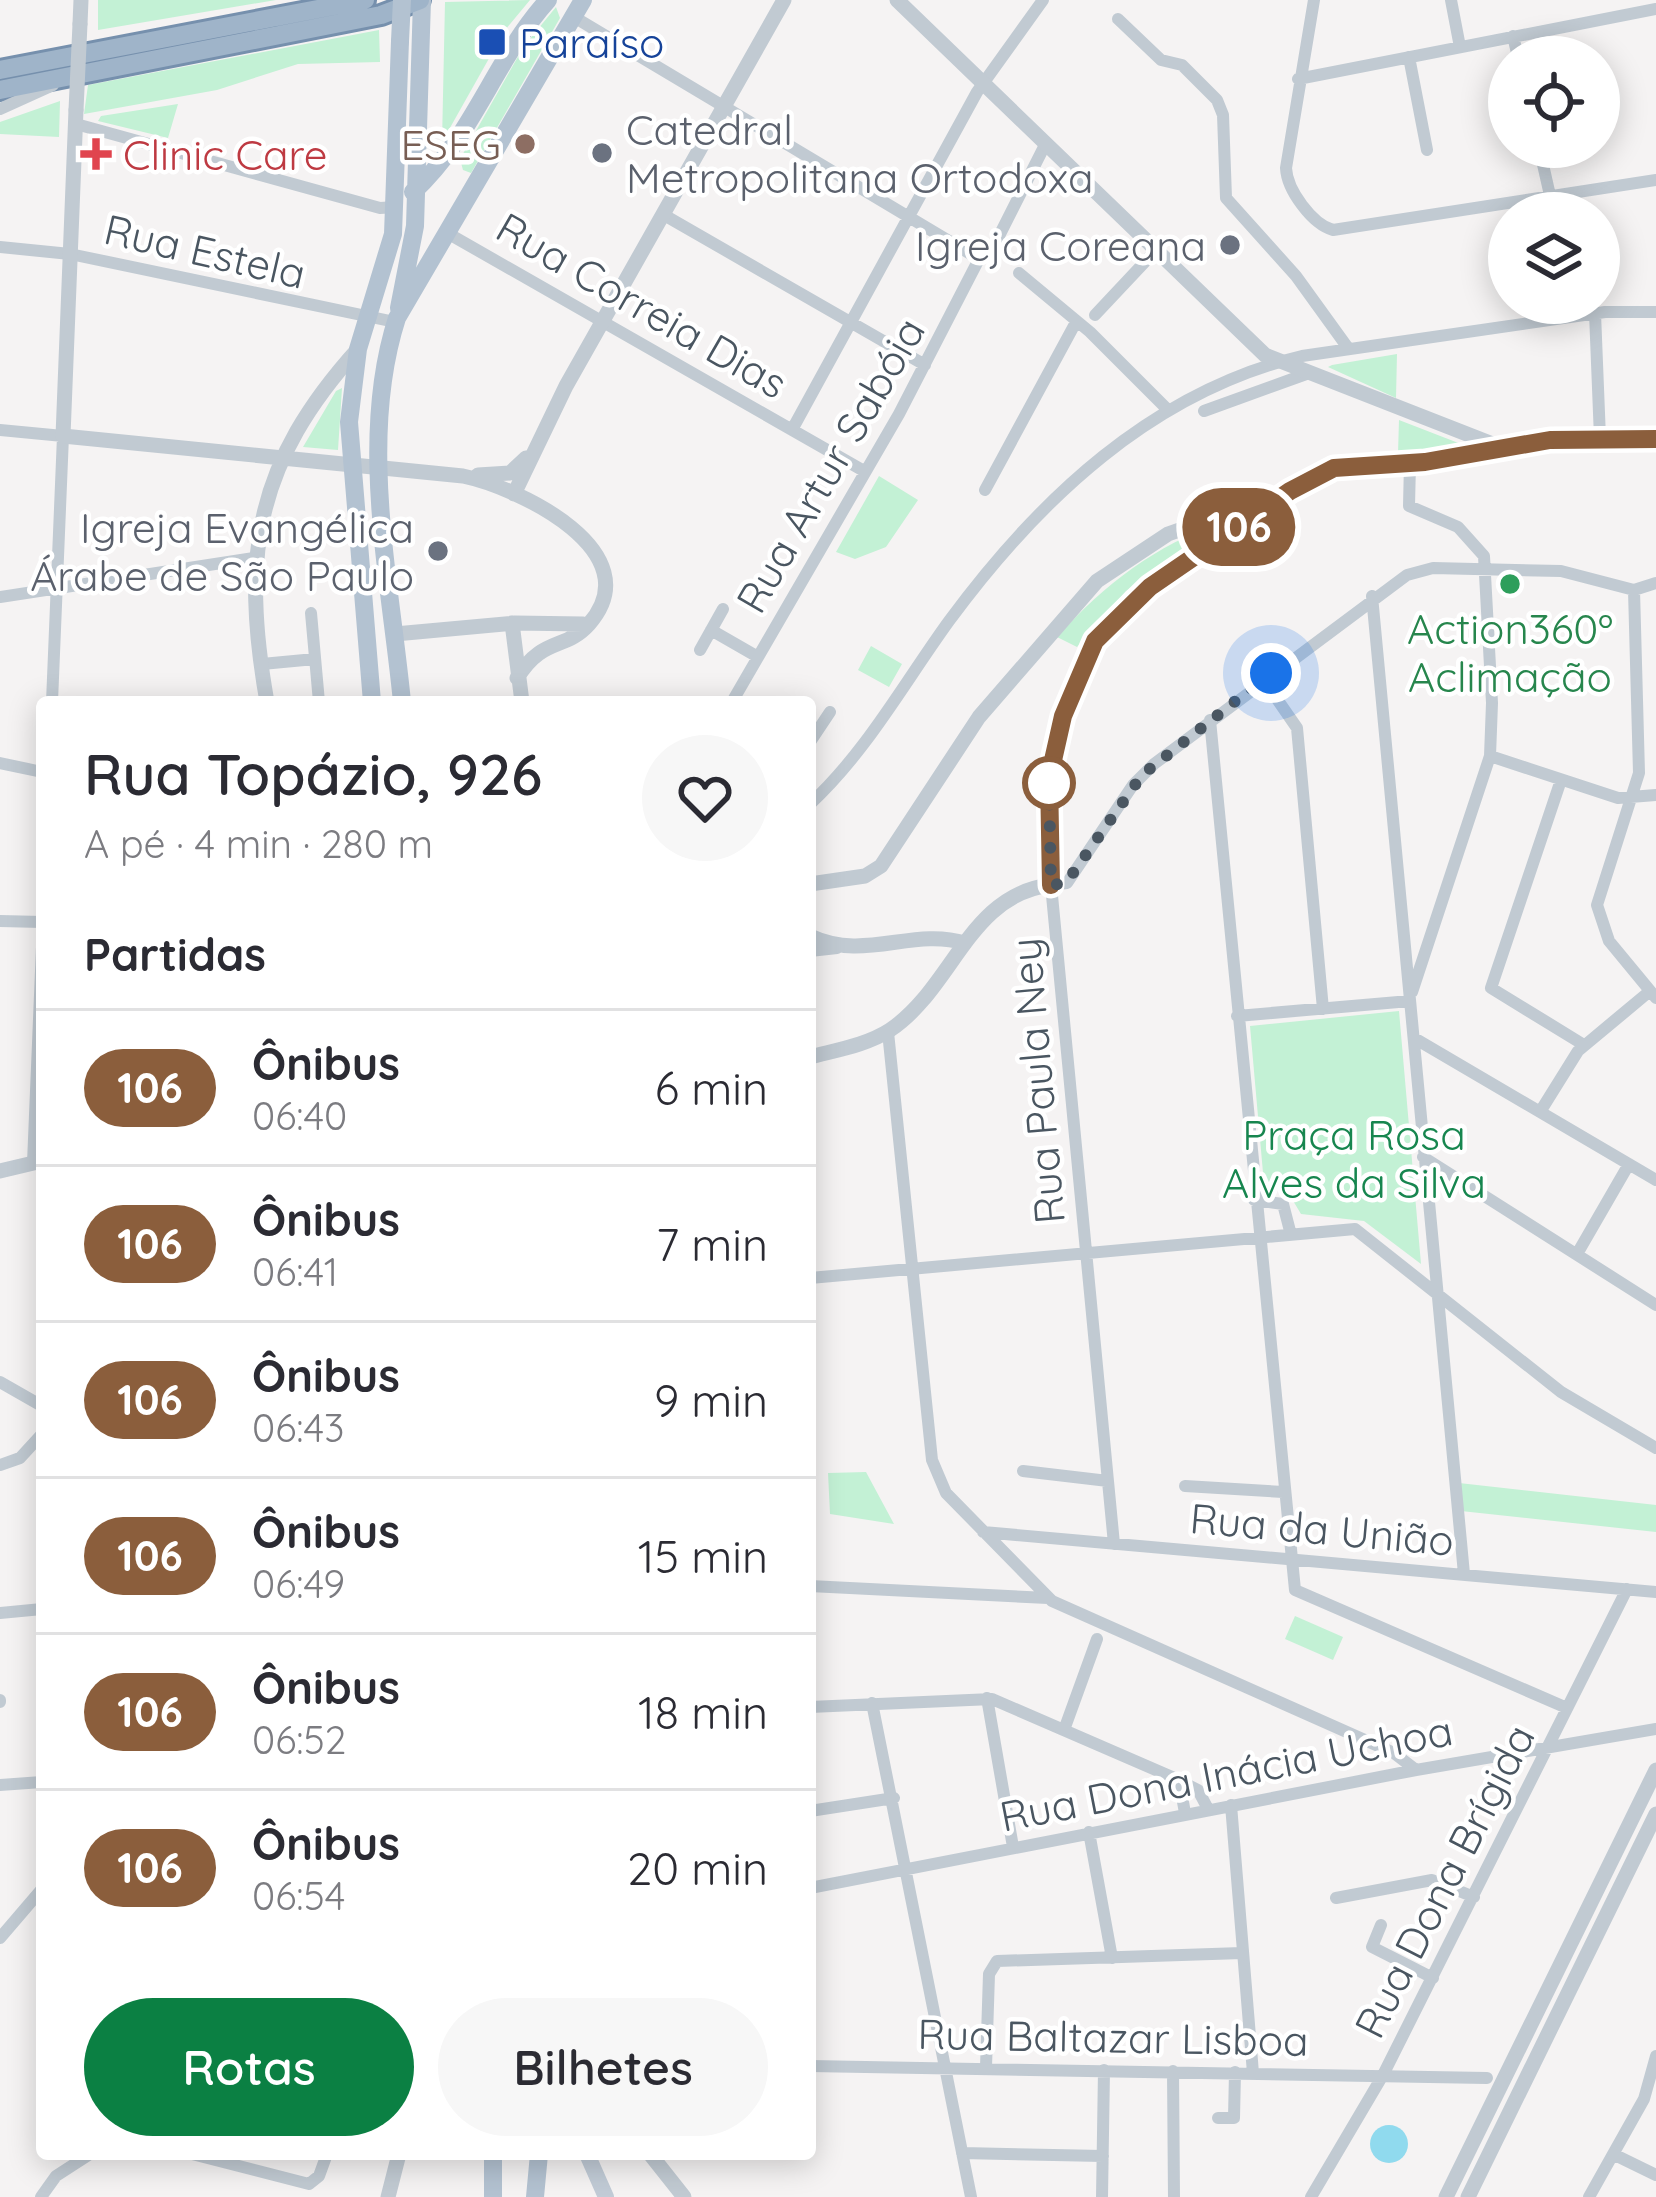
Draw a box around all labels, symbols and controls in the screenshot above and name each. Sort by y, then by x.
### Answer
place label: Paraíso [519,16,664,69]
marker: Paraíso [476,26,508,58]
map controls [1488,36,1620,324]
button: locate [1488,36,1620,168]
place label: Catedral Metropolitana Ortodoxa [626,103,1094,204]
place label: ESEG [400,118,501,171]
place label: Clinic Care [123,128,327,181]
marker: ESEG [512,131,538,157]
marker: Clinic Care [80,138,112,170]
marker: Catedral Metropolitana Ortodoxa [589,140,615,166]
button: layers [1488,192,1620,324]
street label: Rua Correia Dias [487,200,797,410]
street label: Rua Estela [99,202,311,300]
place label: Igreja Coreana [915,219,1206,272]
marker: Igreja Coreana [1217,232,1243,258]
street label: Rua Artur Sabóia [724,308,936,622]
line badge: 106 [1170,488,1308,566]
text: 106 [1206,500,1272,553]
place label: Igreja Evangélica Árabe de São Paulo [30,501,414,602]
marker: Igreja Evangélica Árabe de São Paulo [425,538,451,564]
marker: Action360º Aclimação [1497,571,1523,597]
place label: Action360º Aclimação [1407,602,1613,703]
your location [1241,643,1301,703]
button: heart [642,735,768,861]
text: Rua Topázio, 926 [84,738,542,809]
unlabelled marker [1024,758,1074,808]
text: A pé · 4 min · 280 m [84,819,433,868]
text: Partidas [84,926,266,982]
street label: Rua Paula Ney [998,936,1076,1226]
text: Ônibus [252,1035,400,1091]
text: 6 min [655,1060,768,1116]
text: 106 [117,1061,183,1114]
text: 06:40 [252,1091,347,1140]
park label: Praça Rosa Alves da Silva [1222,1108,1486,1209]
text: Ônibus [252,1191,400,1247]
text: 7 min [656,1216,768,1272]
text: 106 [117,1217,183,1270]
text: 06:41 [252,1247,338,1296]
text: Ônibus [252,1347,400,1403]
text: 9 min [654,1372,768,1428]
text: 106 [117,1373,183,1426]
text: 06:43 [252,1403,344,1452]
street label: Rua da União [1188,1491,1456,1567]
text: Ônibus [252,1503,400,1559]
text: 15 min [638,1528,768,1584]
text: 106 [117,1529,183,1582]
text: 06:49 [252,1559,345,1608]
text: Ônibus [252,1659,400,1715]
text: 18 min [638,1684,768,1740]
text: 106 [117,1685,183,1738]
street label: Rua Dona Inácia Uchoa [995,1703,1457,1843]
text: 06:52 [252,1715,346,1764]
street label: Rua Dona Brígida [1342,1716,1546,2046]
text: Ônibus [252,1815,400,1871]
text: 20 min [627,1840,768,1896]
text: 106 [117,1841,183,1894]
text: 06:54 [252,1871,345,1920]
button: Rotas [84,1998,414,2136]
button: Bilhetes [438,1998,768,2136]
street label: Rua Baltazar Lisboa [917,2007,1309,2067]

